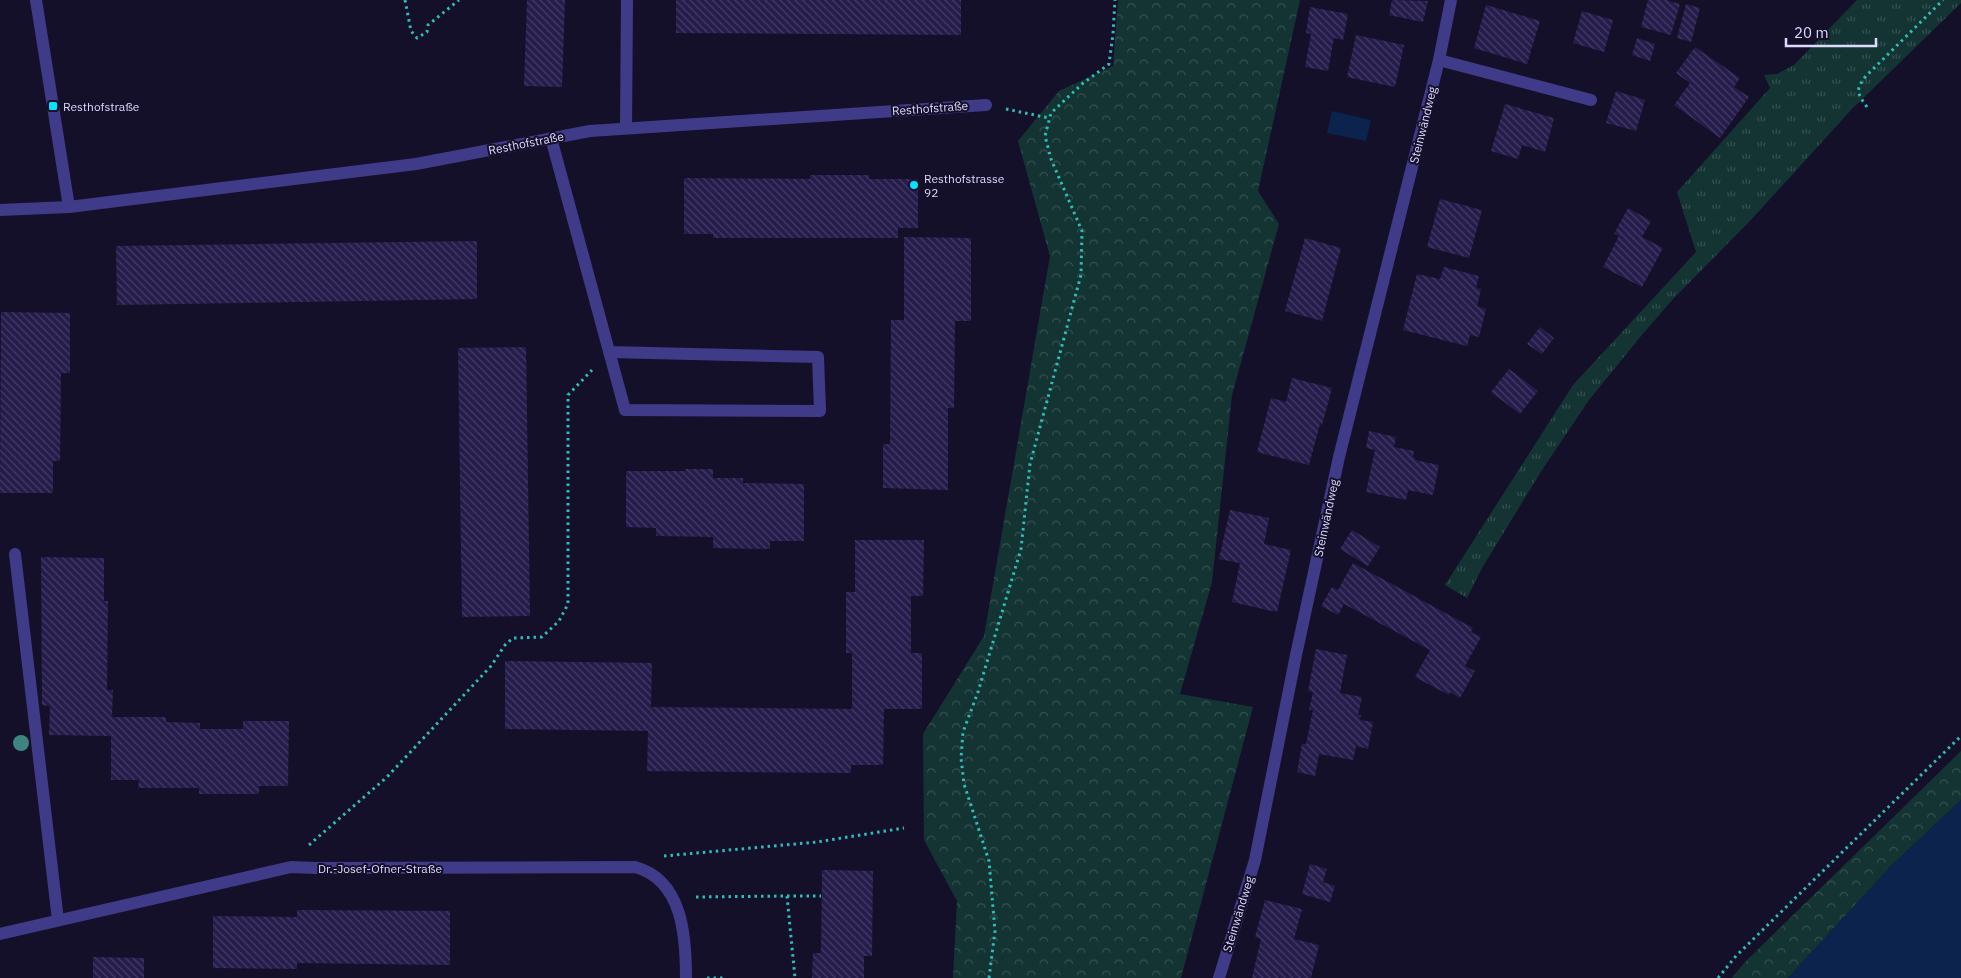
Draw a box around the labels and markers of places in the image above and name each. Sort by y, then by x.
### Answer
place label: Resthofstraße [63,99,140,114]
marker: Resthofstraße [47,100,59,112]
place label: Resthofstrasse 92 [924,171,1005,200]
marker: Resthofstrasse 92 [908,179,920,191]

